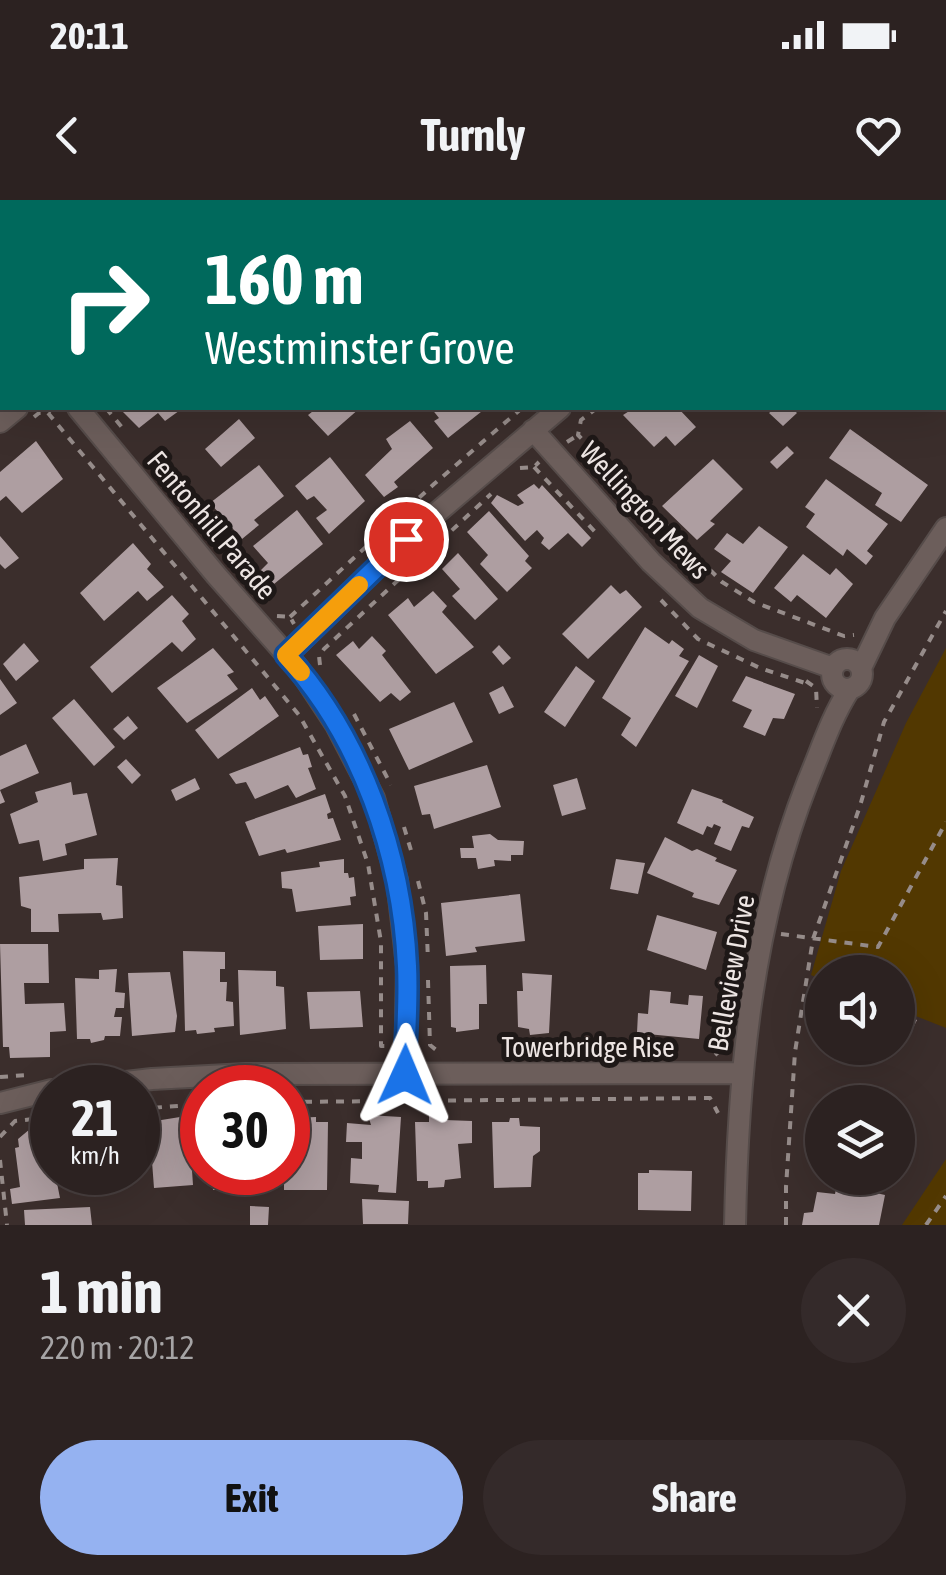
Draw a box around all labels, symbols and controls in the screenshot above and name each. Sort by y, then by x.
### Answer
text: 20:11 [50,14,129,57]
icon: back [40,108,95,163]
icon: heart [851,108,906,163]
text: Turnly [421,109,525,161]
text: 160 m [205,239,364,319]
icon: right [40,240,170,370]
text: Westminster Grove [205,322,515,374]
street label: Wellington Mews [574,435,716,585]
street label: Fentonhill Parade [141,445,283,605]
pin [364,497,449,582]
icon: arrive [379,512,434,567]
street label: Belleview Drive [701,892,761,1054]
map controls [805,955,915,1195]
button: sound [805,955,915,1065]
position arrow [353,1023,457,1127]
street label: Towerbridge Rise [501,1031,675,1063]
speed limit sign: 30 [180,1065,310,1195]
button: layers [805,1085,915,1195]
text: 21 [71,1089,118,1147]
text: km/h [70,1141,120,1169]
text: 1 min [40,1257,163,1326]
button: close [801,1258,906,1363]
text: 220 m · 20:12 [40,1329,195,1366]
button: Exit [40,1440,463,1555]
button: Share [483,1440,906,1555]

